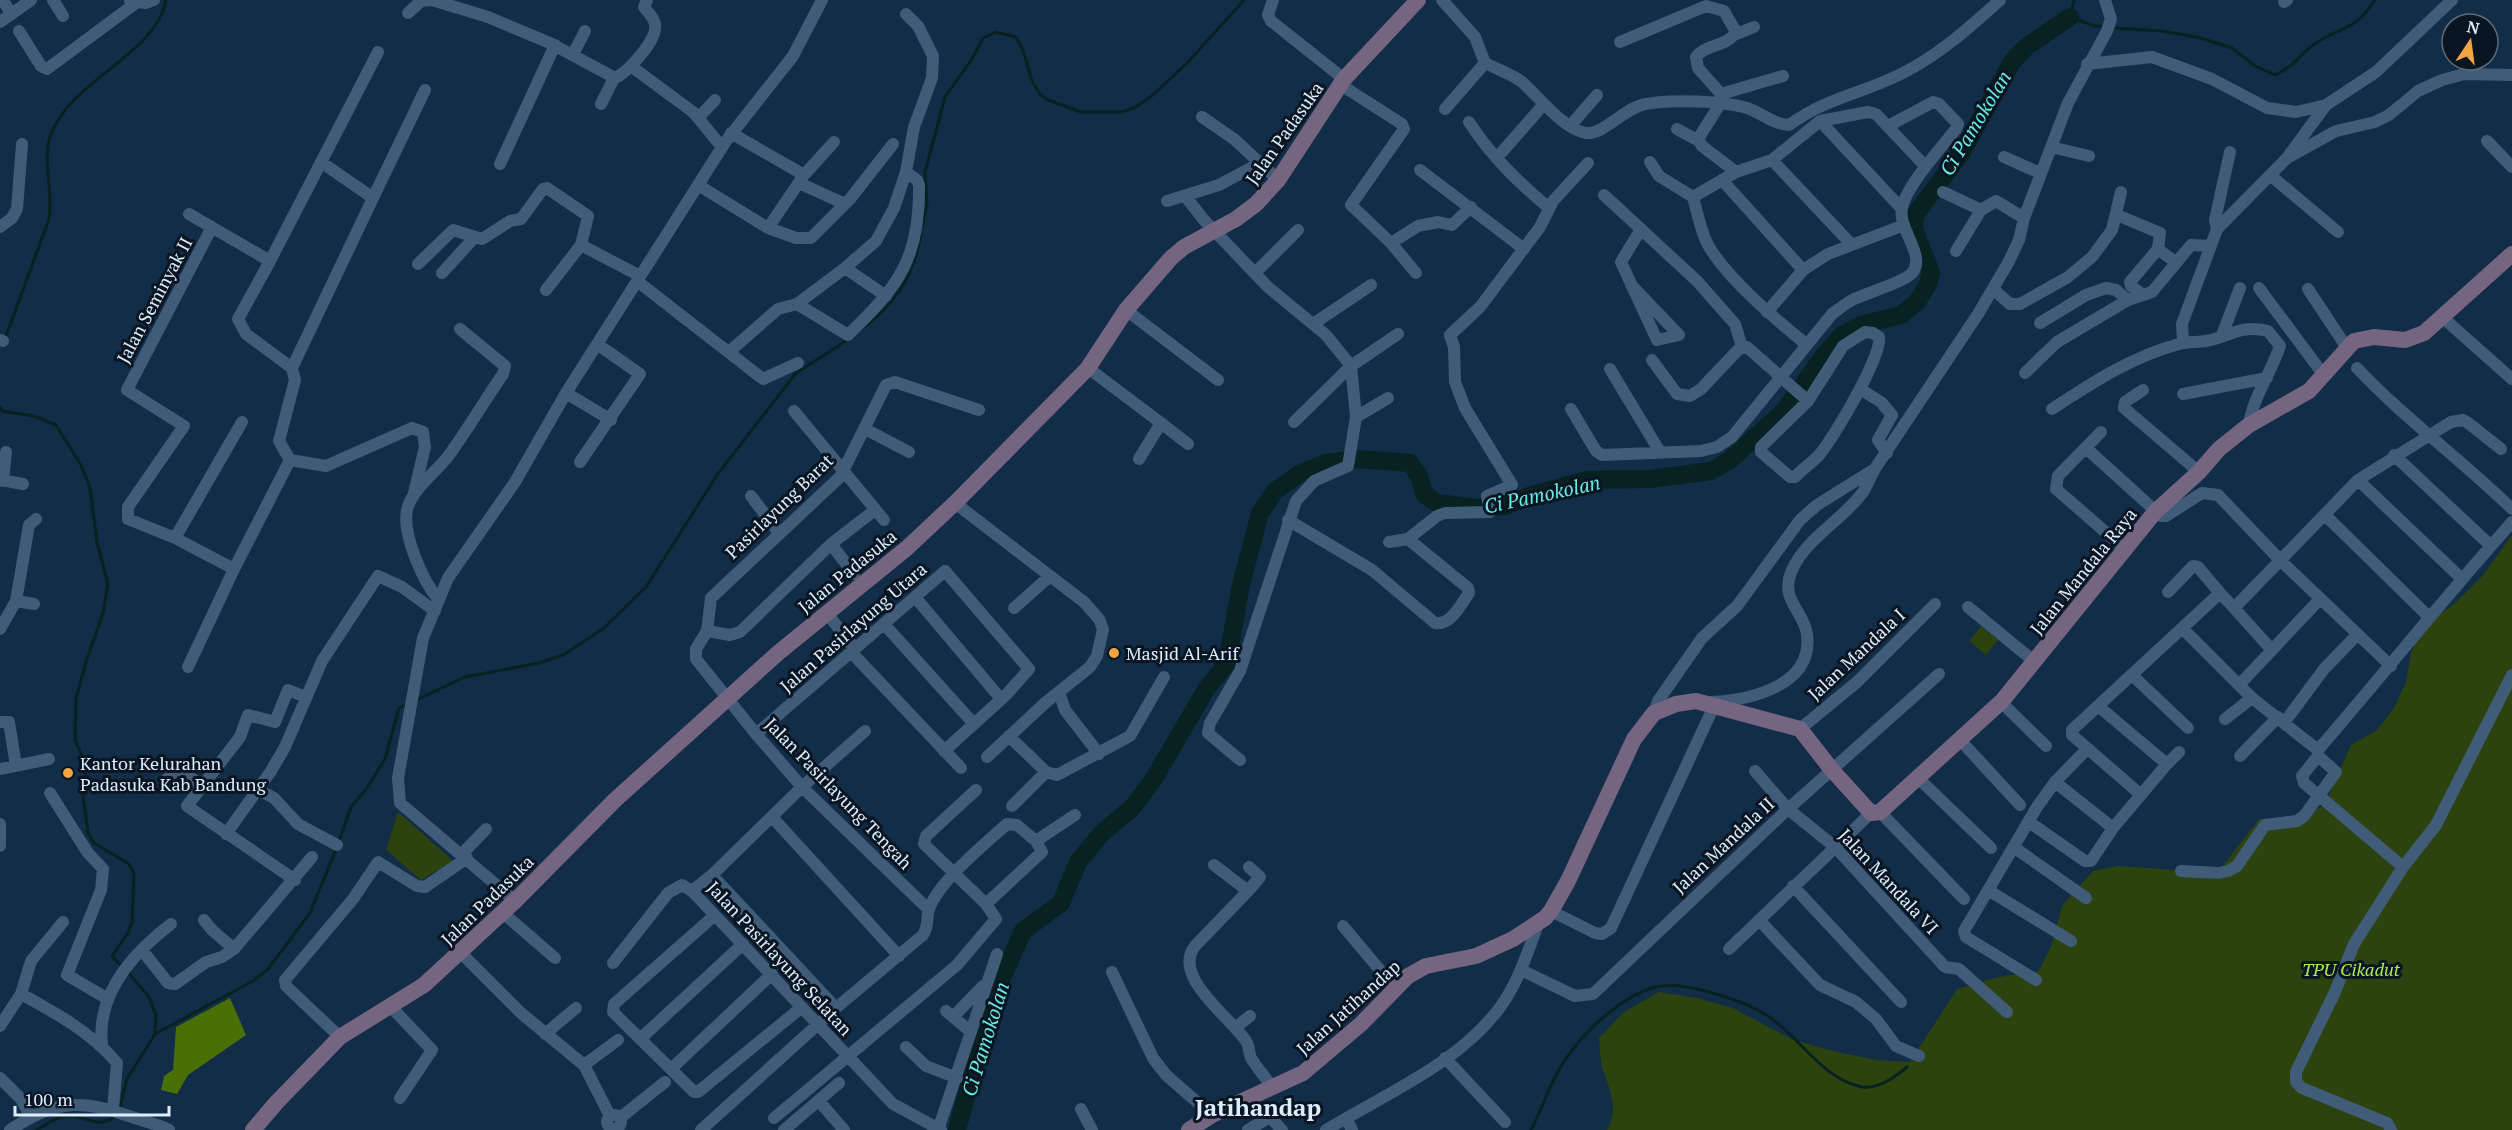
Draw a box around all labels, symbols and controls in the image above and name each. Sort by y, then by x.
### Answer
north arrow [2440,12,2500,72]
text: N [2465,15,2482,39]
water label: Ci Pamokolan [1933,65,2017,181]
street label: Jalan Padasuka [1240,77,1328,189]
street label: Jalan Seminyak II [111,233,197,367]
street label: Pasirlayung Barat [720,448,838,564]
water label: Ci Pamokolan [1481,468,1603,520]
street label: Jalan Mandala Raya [2024,502,2142,640]
street label: Jalan Padasuka [793,524,901,618]
street label: Jalan Pasirlayung Utara [775,557,931,697]
street label: Jalan Mandala I [1802,603,1910,705]
place label: Masjid Al-Arif [1126,641,1240,665]
marker: Masjid Al-Arif [1107,646,1121,660]
street label: Jalan Pasirlayung Tengah [760,712,918,874]
place label: Kantor Kelurahan Padasuka Kab Bandung [80,751,267,796]
marker: Kantor Kelurahan Padasuka Kab Bandung [61,766,75,780]
street label: Jalan Mandala II [1667,792,1779,898]
street label: Jalan Mandala VI [1834,823,1944,939]
street label: Jalan Padasuka [435,850,539,950]
street label: Jalan Pasirlayung Selatan [702,876,858,1041]
street label: Jalan Jatihandap [1291,954,1405,1060]
park label: TPU Cikadut [2302,957,2401,981]
water label: Ci Pamokolan [955,978,1015,1100]
scale bar [15,1079,170,1117]
text: 100 m [24,1087,73,1111]
district label: Jatihandap [1195,1091,1321,1123]

